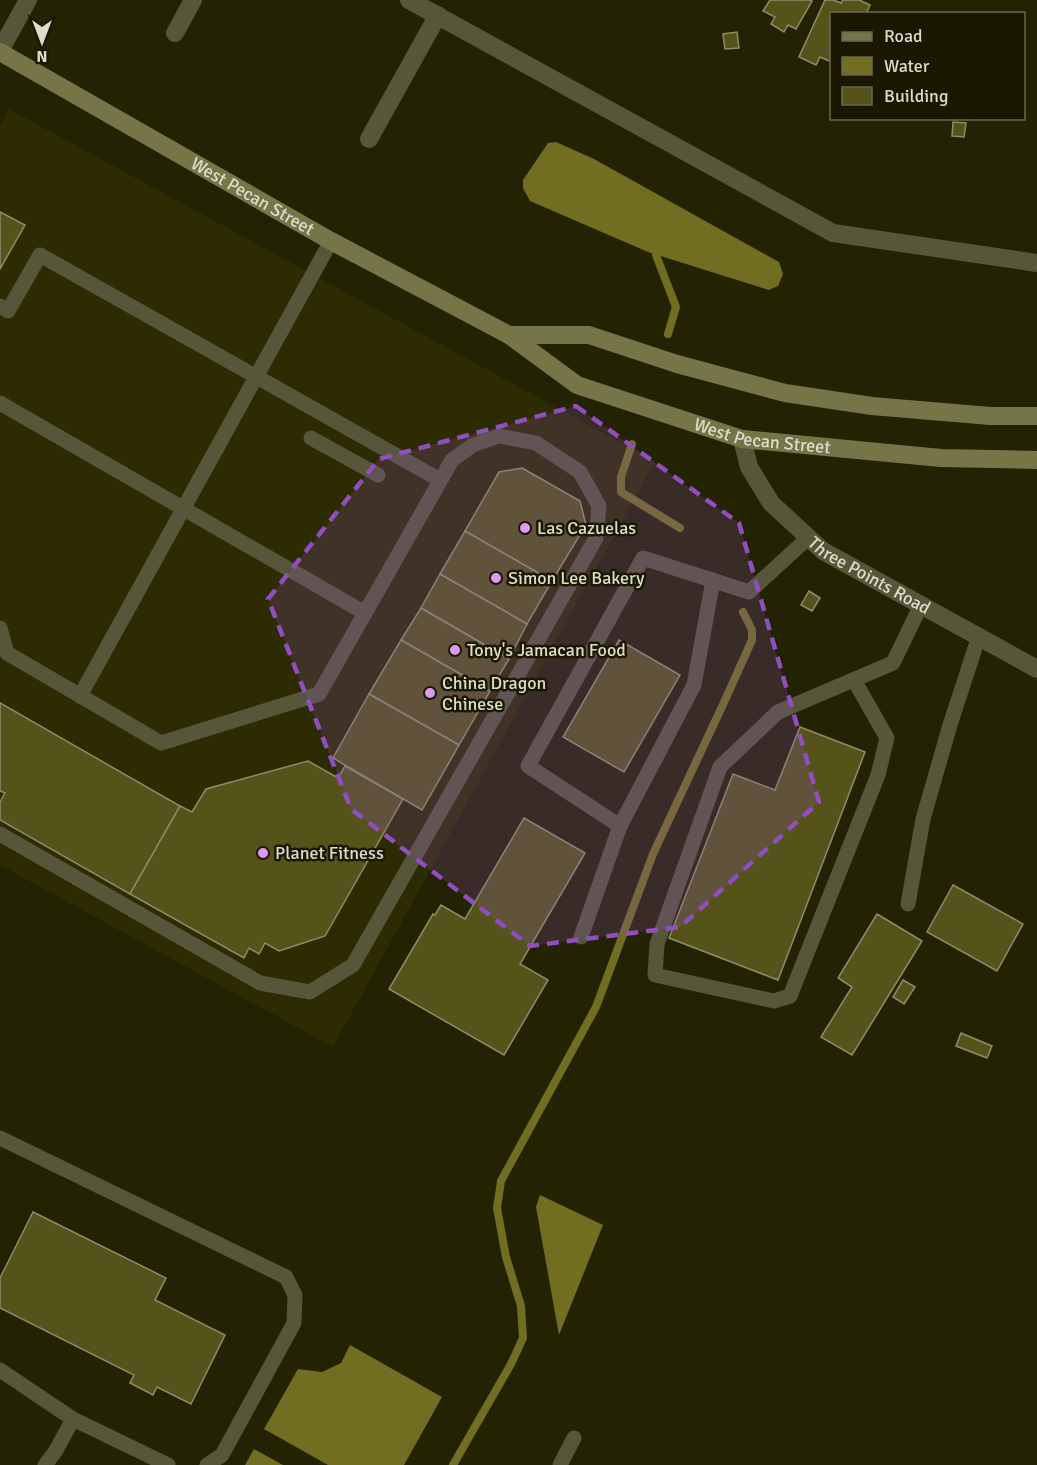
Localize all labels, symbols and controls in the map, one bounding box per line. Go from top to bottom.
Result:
north arrow [12,12,72,72]
legend [830,12,1025,120]
text: Road [884,25,923,47]
text: N [36,46,48,66]
text: Water [884,55,930,77]
text: Building [884,85,948,107]
street label: West Pecan Street [187,152,318,240]
street label: West Pecan Street [691,413,832,458]
place label: Las Cazuelas [537,517,636,539]
marker: Las Cazuelas [518,521,532,535]
street label: Three Points Road [803,532,934,619]
place label: Simon Lee Bakery [508,567,645,589]
marker: Simon Lee Bakery [489,571,503,585]
place label: Tony's Jamacan Food [467,639,626,661]
marker: Tony's Jamacan Food [448,643,462,657]
place label: China Dragon Chinese [442,672,546,715]
marker: China Dragon Chinese [423,686,437,700]
place label: Planet Fitness [275,842,384,864]
marker: Planet Fitness [256,846,270,860]

